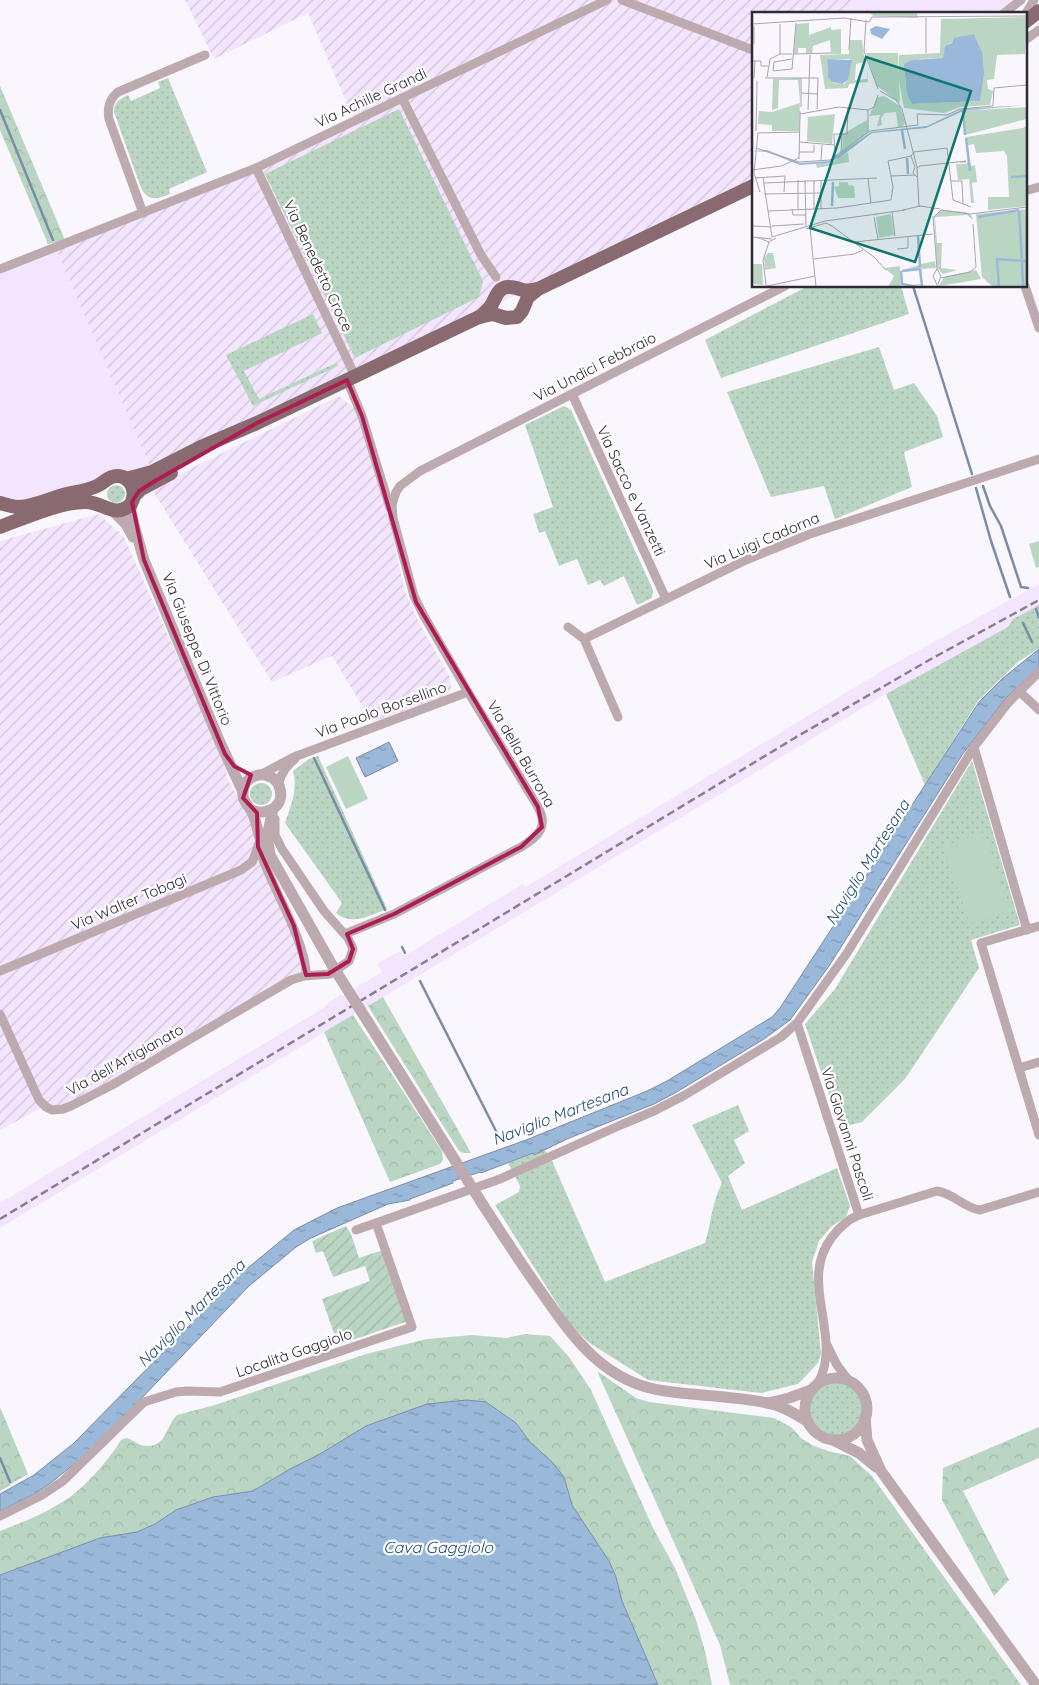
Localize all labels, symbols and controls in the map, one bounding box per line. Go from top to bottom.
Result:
inset map [752,12,1026,288]
street label: Via Achille Grandi [312,63,430,132]
street label: Via Benedetto Croce [280,197,357,335]
street label: Via Undici Febbraio [530,327,659,406]
street label: Via Sacco e Vanzetti [593,423,670,559]
street label: Via Luigi Cadorna [701,508,822,573]
street label: Via Giuseppe Di Vittorio [158,570,237,728]
street label: Via Paolo Borsellino [313,677,449,742]
street label: Via della Burrona [483,697,560,811]
water label: Naviglio Martesana [820,795,914,928]
street label: Via Walter Tobagi [68,869,189,934]
street label: Via dell'Artigianato [63,1019,187,1100]
street label: Via Giovanni Pascoli [817,1065,878,1203]
water label: Naviglio Martesana [489,1078,632,1149]
water label: Naviglio Martesana [133,1254,250,1371]
street label: Località Gaggiolo [233,1324,355,1381]
water label: Cava Gaggiolo [383,1537,494,1557]

